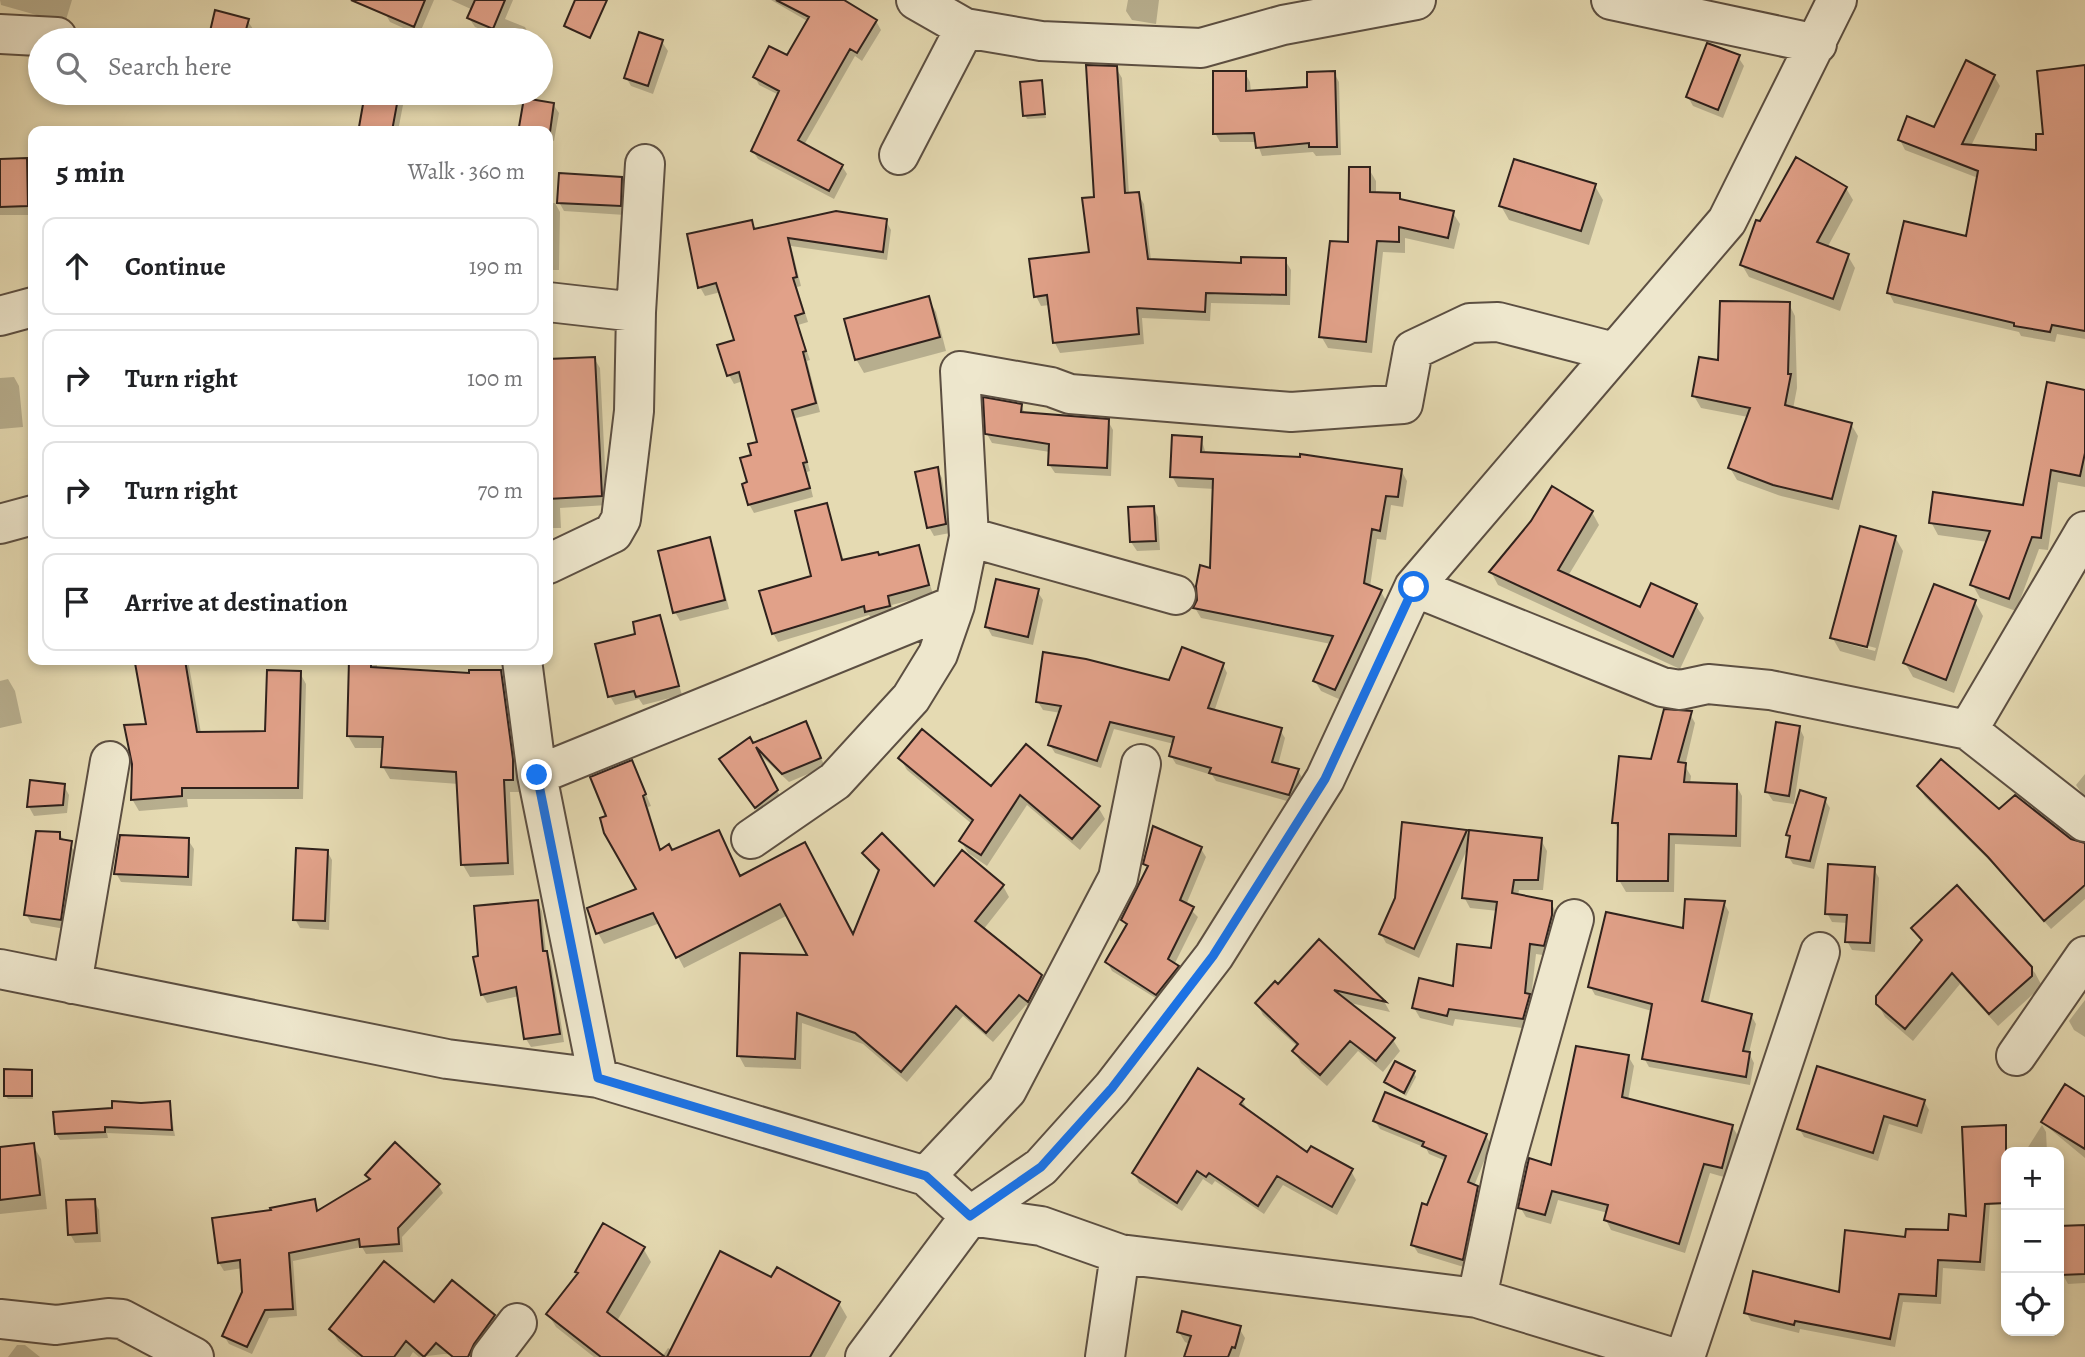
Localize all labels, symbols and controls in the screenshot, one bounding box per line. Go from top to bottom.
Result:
search box [28,28,553,105]
icon: search [52,48,90,86]
text: Search here [108,49,232,84]
text: 5 min [56,152,125,192]
text: Walk · 360 m [408,156,525,187]
icon: ahead [58,247,96,285]
text: Continue [125,249,226,284]
text: 190 m [469,251,523,282]
icon: right [58,359,96,397]
text: Turn right [125,361,238,396]
text: 100 m [467,363,523,394]
icon: right [58,471,96,509]
text: Turn right [125,473,238,508]
text: 70 m [477,475,523,506]
route start [1398,571,1429,602]
icon: arrive [58,583,96,621]
text: Arrive at destination [125,585,348,620]
route end [521,759,552,790]
map controls [2001,1147,2064,1336]
button: + [2001,1147,2064,1210]
button: − [2001,1210,2064,1273]
button: locate [2001,1273,2064,1336]

